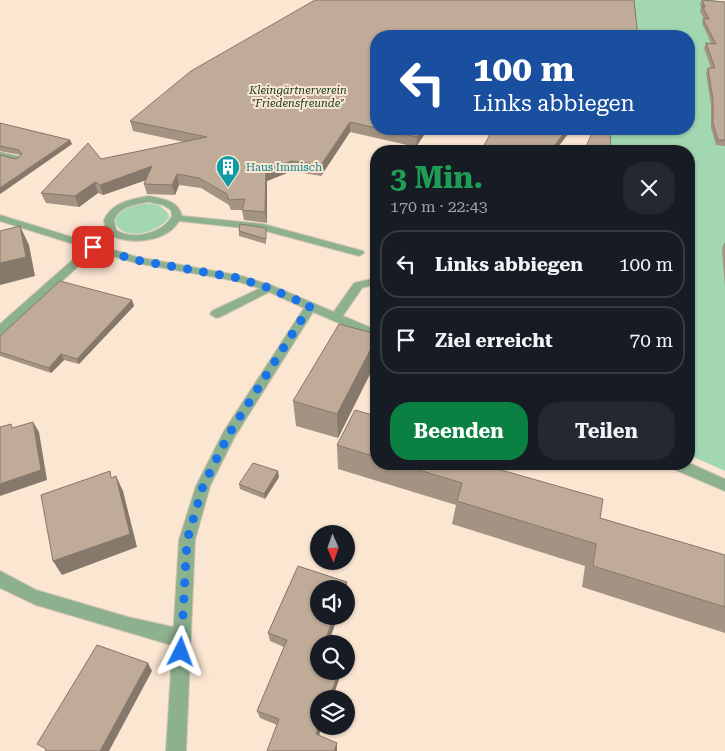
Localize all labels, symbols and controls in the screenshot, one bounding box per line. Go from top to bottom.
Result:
text: 100 m [473,49,574,90]
icon: left [390,50,455,115]
park label: Kleingärtnerverein "Friedensfreunde" [248,84,347,110]
text: Links abbiegen [473,91,635,116]
building icon: Haus Immisch [215,154,241,188]
text: 3 Min. [390,160,483,195]
place label: Haus Immisch [246,161,322,174]
button: close [623,162,675,214]
text: 170 m · 22:43 [390,197,488,216]
pin [72,226,114,268]
icon: arrive [79,233,107,261]
icon: left [392,250,420,278]
text: Links abbiegen [435,253,583,276]
text: 100 m [619,253,673,276]
icon: arrive [392,326,420,354]
text: Ziel erreicht [435,329,553,352]
text: 70 m [630,329,673,352]
button: Beenden [390,402,528,460]
button: Teilen [538,402,675,460]
north arrow [310,525,355,570]
map controls [310,525,355,735]
button: sound [310,580,355,625]
position arrow [154,625,206,677]
button: search [310,635,355,680]
button: layers [310,690,355,735]

